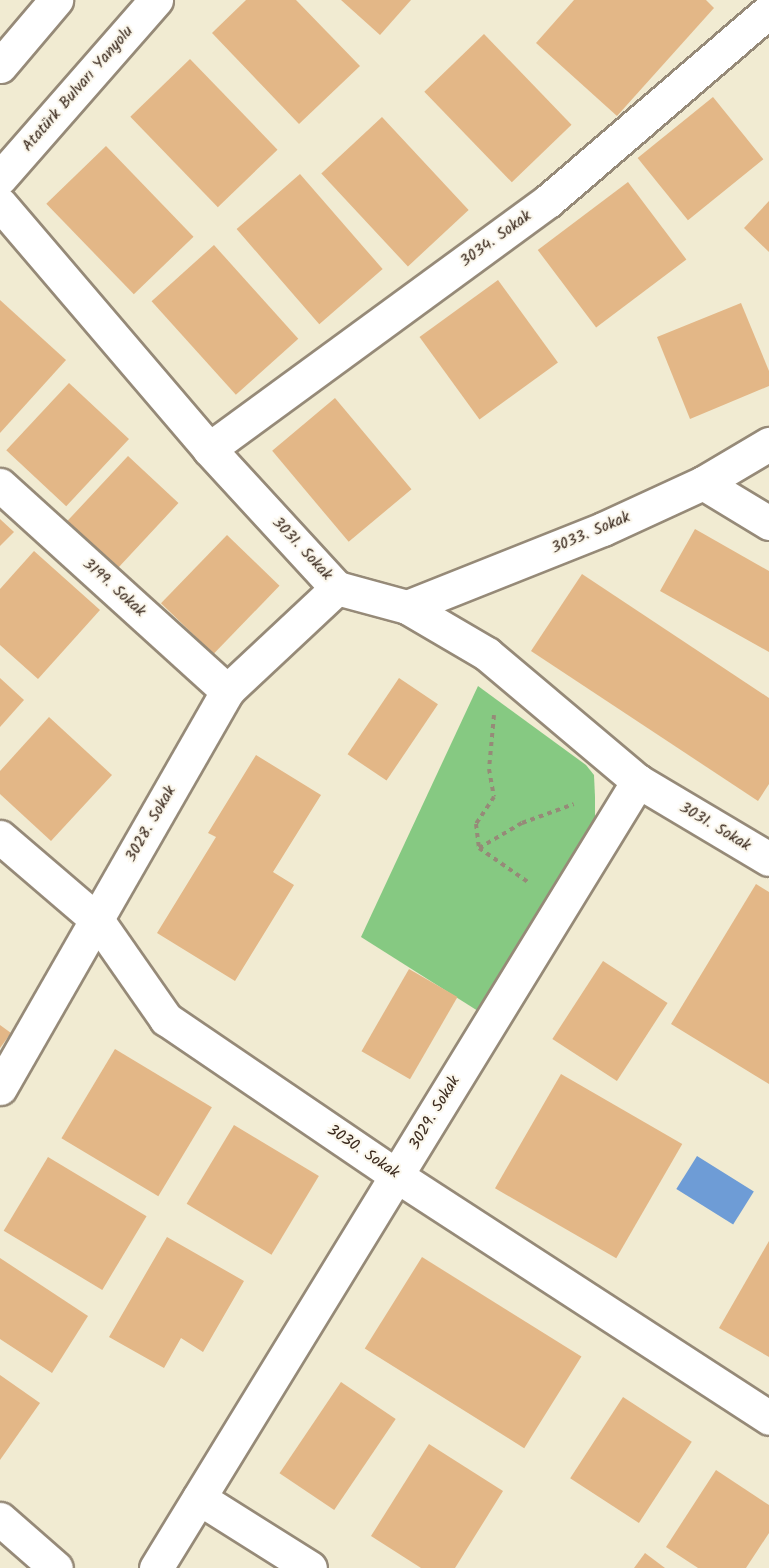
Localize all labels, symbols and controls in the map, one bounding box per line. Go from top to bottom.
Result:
street label: Atatürk Bulvarı Yanyolu [18,22,138,156]
street label: 3034. Sokak [457,207,535,271]
street label: 3033. Sokak [549,508,633,558]
street label: 3031. Sokak [268,513,336,585]
street label: 3199. Sokak [79,555,149,621]
street label: 3028. Sokak [122,783,180,865]
street label: 3031. Sokak [676,798,754,856]
street label: 3029. Sokak [405,1073,465,1153]
street label: 3030. Sokak [323,1121,403,1183]

